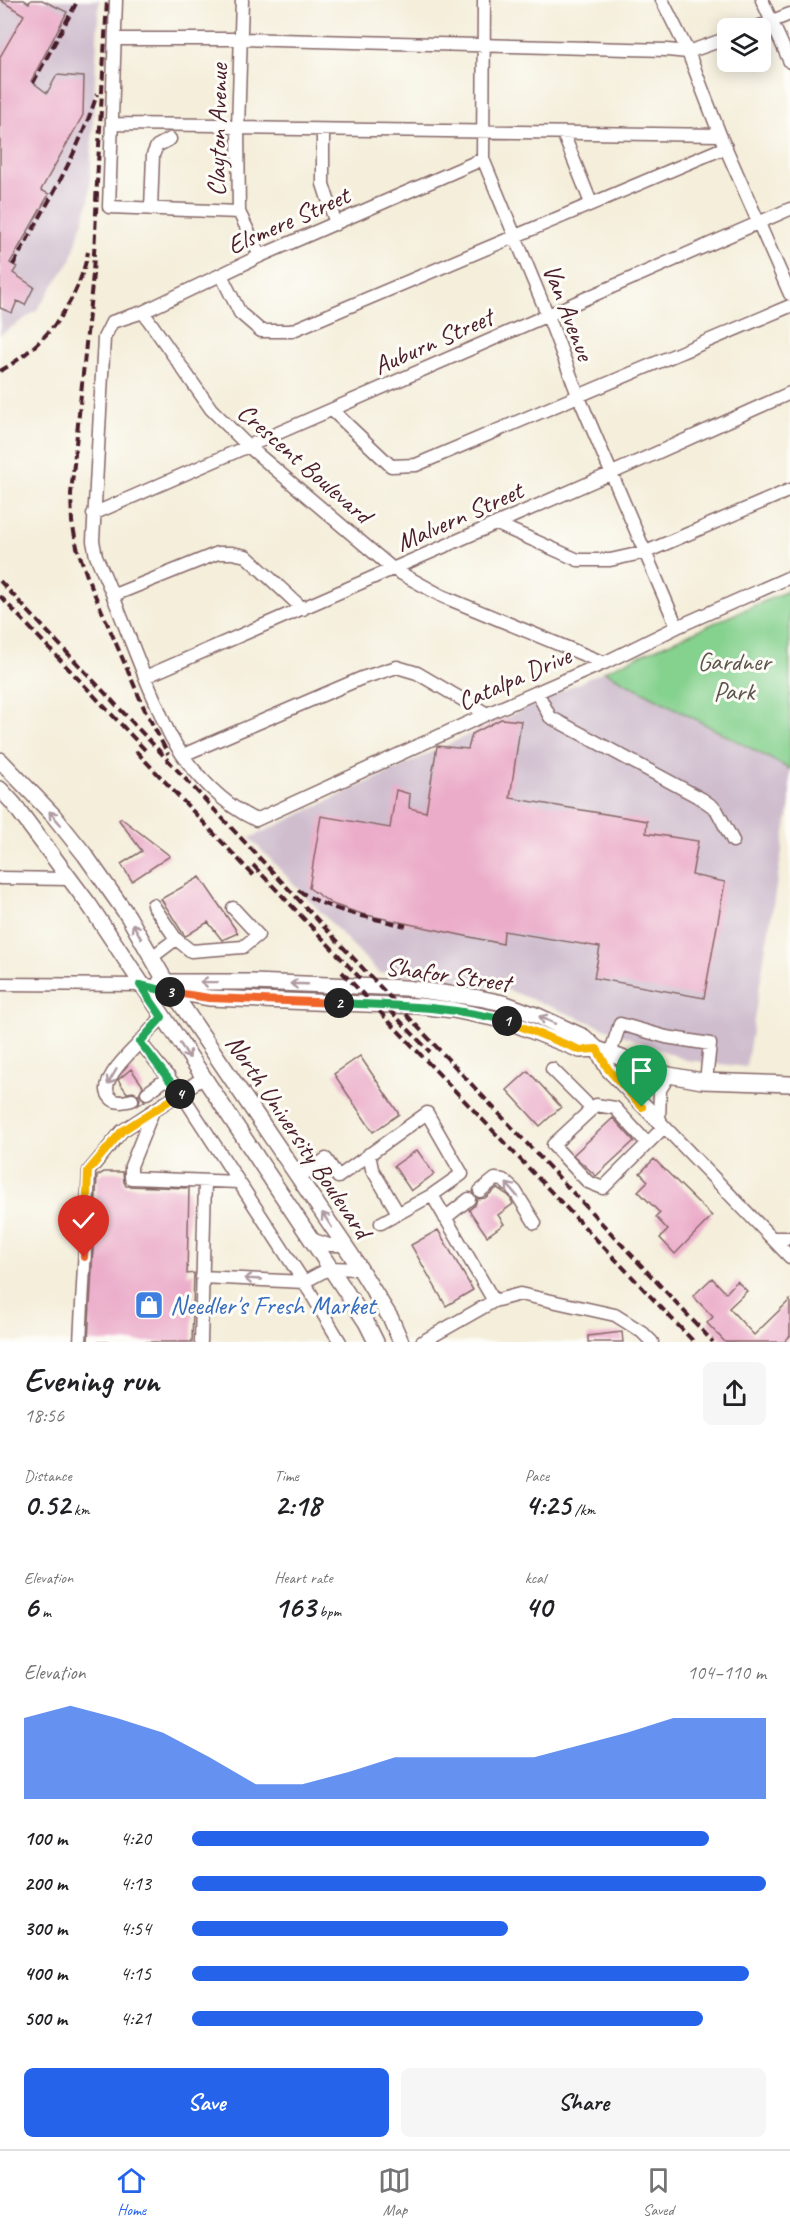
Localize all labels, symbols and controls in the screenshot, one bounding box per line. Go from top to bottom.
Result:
map controls [717,18,771,72]
button: layers [717,18,771,72]
street label: Clayton Avenue [200,62,235,197]
street label: Elsmere Street [222,178,357,262]
street label: Van Avenue [535,259,603,367]
street label: Auburn Street [368,299,501,382]
street label: Crescent Boulevard [231,396,382,533]
street label: Malvern Street [391,473,530,559]
street label: Catalpa Drive [452,638,577,718]
park label: Gardner Park [697,645,773,708]
one-way arrow [48,810,61,826]
one-way arrow [130,923,142,940]
street label: Shafor Street [383,949,516,1000]
one-way arrow [200,976,220,987]
pin: 3 [155,977,185,1007]
one-way arrow [290,978,310,989]
text: 3 [166,982,174,1002]
pin: 2 [324,988,354,1018]
text: 2 [335,993,343,1013]
pin: 1 [492,1006,522,1036]
text: 1 [503,1011,511,1031]
one-way arrow [539,1013,557,1025]
street label: North University Boulevard [218,1028,381,1248]
one-way arrow [179,1042,191,1059]
pin [616,1045,667,1107]
icon: arrive [625,1054,658,1087]
one-way arrow [106,1069,118,1086]
pin: 4 [165,1079,195,1109]
text: 4 [176,1084,184,1104]
one-way arrow [505,1183,519,1198]
pin [58,1195,109,1257]
icon: check [67,1204,100,1237]
one-way arrow [321,1212,333,1229]
one-way arrow [244,1274,264,1285]
shop icon: Needler's Fresh Market [133,1289,165,1321]
place label: Needler's Fresh Market [170,1289,378,1322]
text: Evening run [24,1359,159,1401]
button: share [703,1362,766,1425]
text: 18:56 [24,1403,64,1428]
text: Distance [24,1466,72,1486]
text: Time [274,1466,299,1486]
text: Pace [525,1466,549,1486]
text: 0.52 [24,1486,70,1524]
text: 2:18 [274,1486,321,1524]
text: 4:25 [525,1486,571,1524]
text: km [70,1500,89,1520]
text: /km [571,1500,595,1520]
text: Elevation [24,1568,73,1588]
text: Heart rate [274,1568,333,1588]
text: kcal [525,1568,546,1588]
text: 6 [24,1588,38,1626]
text: 163 [274,1588,315,1626]
text: 40 [525,1588,552,1626]
text: m [38,1602,51,1622]
text: bpm [315,1602,341,1622]
text: Elevation [24,1660,86,1685]
text: 104–110 m [687,1660,766,1685]
text: 100 m [24,1826,67,1851]
text: 4:20 [120,1826,151,1851]
text: 200 m [24,1871,67,1896]
text: 4:13 [120,1871,151,1896]
text: 300 m [24,1916,67,1941]
text: 4:54 [120,1916,151,1941]
text: 400 m [24,1961,67,1986]
text: 4:15 [120,1961,151,1986]
text: 500 m [24,2006,67,2031]
text: 4:21 [120,2006,151,2031]
button: Save [24,2068,389,2137]
button: Share [401,2068,766,2137]
tab: Home [115,2164,148,2220]
tab: Map [378,2164,411,2220]
tab: Saved [642,2164,675,2220]

